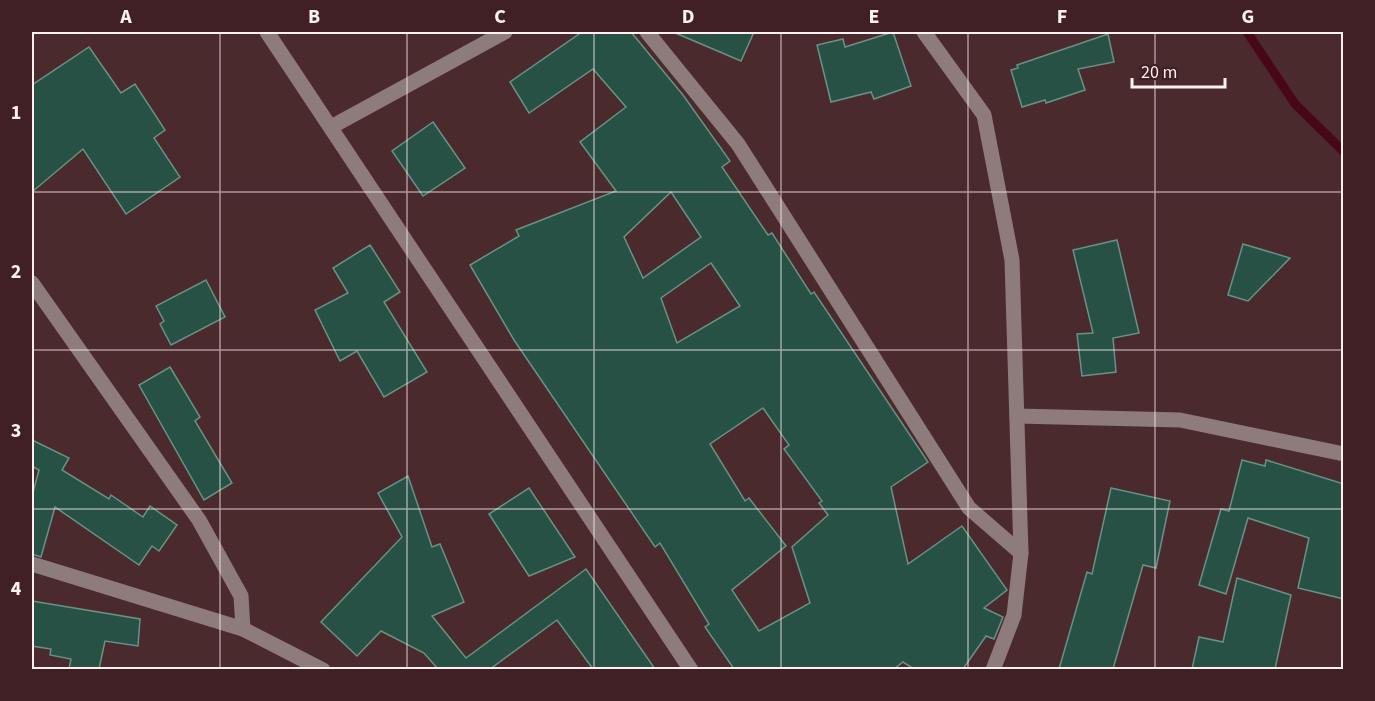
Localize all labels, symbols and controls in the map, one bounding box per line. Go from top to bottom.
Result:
text: A [119,3,132,31]
text: B [308,3,320,31]
text: C [494,3,506,31]
text: D [682,3,694,31]
text: E [869,3,879,31]
text: F [1057,3,1067,31]
text: G [1242,3,1254,31]
scale bar [1132,51,1225,89]
text: 20 m [1141,60,1177,85]
text: 1 [11,99,21,127]
text: 2 [11,258,21,286]
text: 3 [11,417,21,445]
text: 4 [11,575,22,603]

